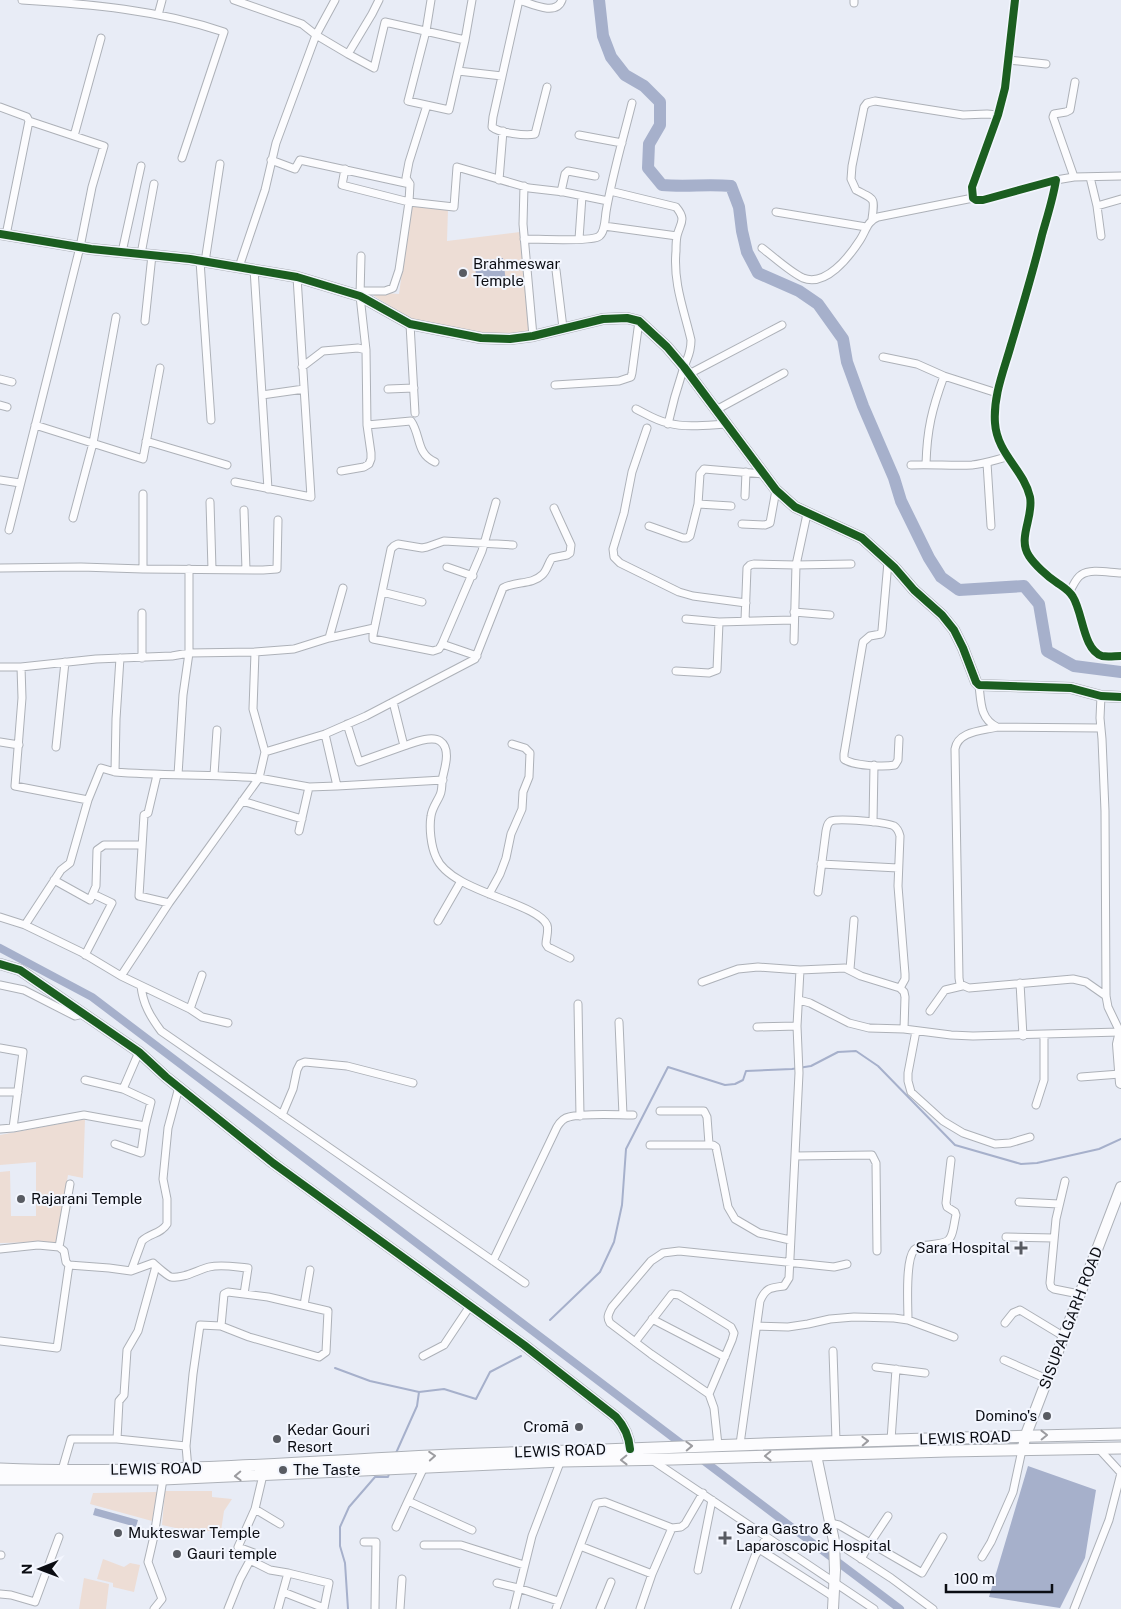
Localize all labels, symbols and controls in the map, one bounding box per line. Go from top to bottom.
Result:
place label: Brahmeswar Temple [473,255,560,289]
marker: Brahmeswar Temple [457,267,469,279]
place label: Rajarani Temple [31,1190,142,1207]
marker: Rajarani Temple [15,1193,27,1205]
place label: Sara Hospital [915,1239,1010,1256]
marker: Sara Hospital [1014,1241,1028,1255]
street label: SISUPALGARH ROAD [1036,1244,1106,1391]
place label: Domino's [975,1407,1037,1424]
marker: Domino's [1041,1410,1053,1422]
place label: Cromā [523,1418,569,1435]
place label: Kedar Gouri Resort [287,1421,370,1455]
marker: Cromā [573,1421,585,1433]
street label: LEWIS ROAD [919,1427,1011,1448]
one-way arrow [1041,1430,1049,1441]
marker: Kedar Gouri Resort [271,1433,283,1445]
one-way arrow [861,1436,869,1446]
street label: LEWIS ROAD [514,1440,606,1461]
one-way arrow [685,1441,693,1452]
one-way arrow [429,1451,437,1462]
one-way arrow [763,1451,771,1461]
one-way arrow [619,1455,627,1465]
street label: LEWIS ROAD [110,1459,202,1478]
place label: The Taste [293,1461,360,1478]
marker: The Taste [277,1464,289,1476]
one-way arrow [234,1471,242,1482]
place label: Sara Gastro & Laparoscopic Hospital [736,1520,891,1554]
place label: Mukteswar Temple [128,1524,260,1541]
marker: Mukteswar Temple [112,1527,124,1539]
marker: Sara Gastro & Laparoscopic Hospital [718,1531,732,1545]
north arrow [15,1544,65,1594]
place label: Gauri temple [187,1545,277,1562]
marker: Gauri temple [171,1548,183,1560]
scale bar [946,1562,1052,1594]
text: N [19,1564,35,1575]
text: 100 m [954,1570,995,1587]

